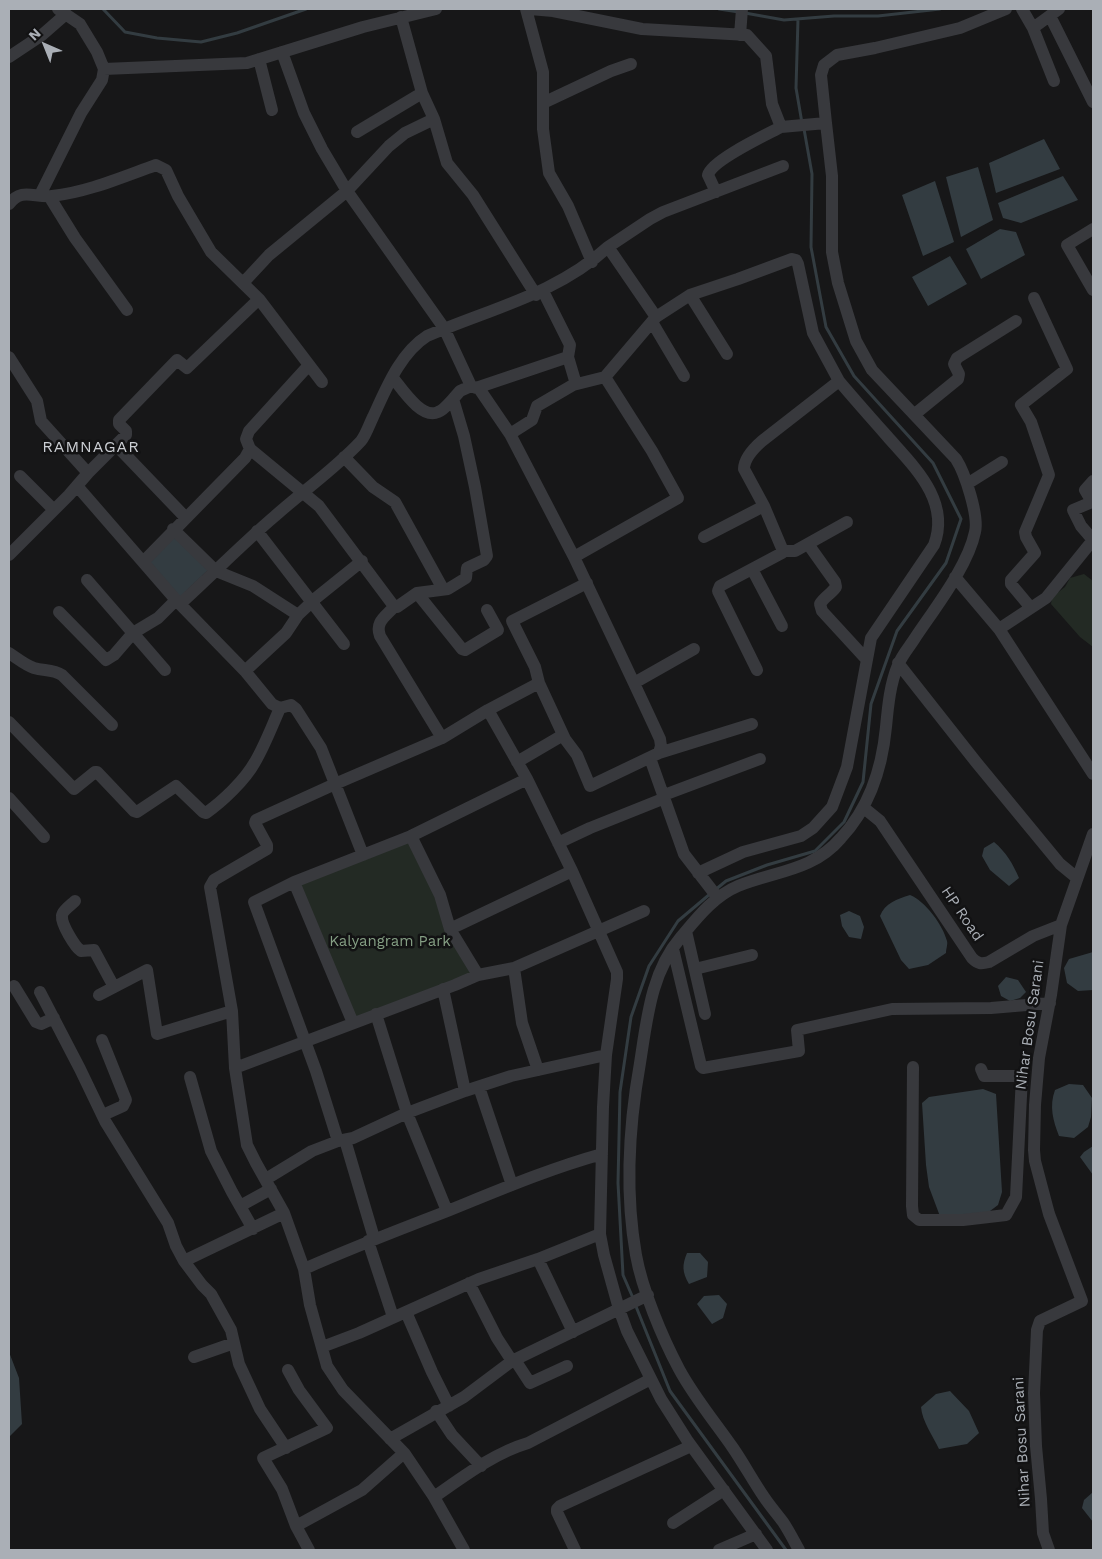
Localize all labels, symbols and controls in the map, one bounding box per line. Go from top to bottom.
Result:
north arrow [20,20,70,70]
text: N [25,25,44,44]
district label: RAMNAGAR [41,437,141,457]
street label: HP Road [937,883,987,945]
park label: Kalyangram Park [329,933,451,951]
street label: Nihar Bosu Sarani [1012,959,1048,1091]
street label: Nihar Bosu Sarani [1010,1376,1034,1508]

